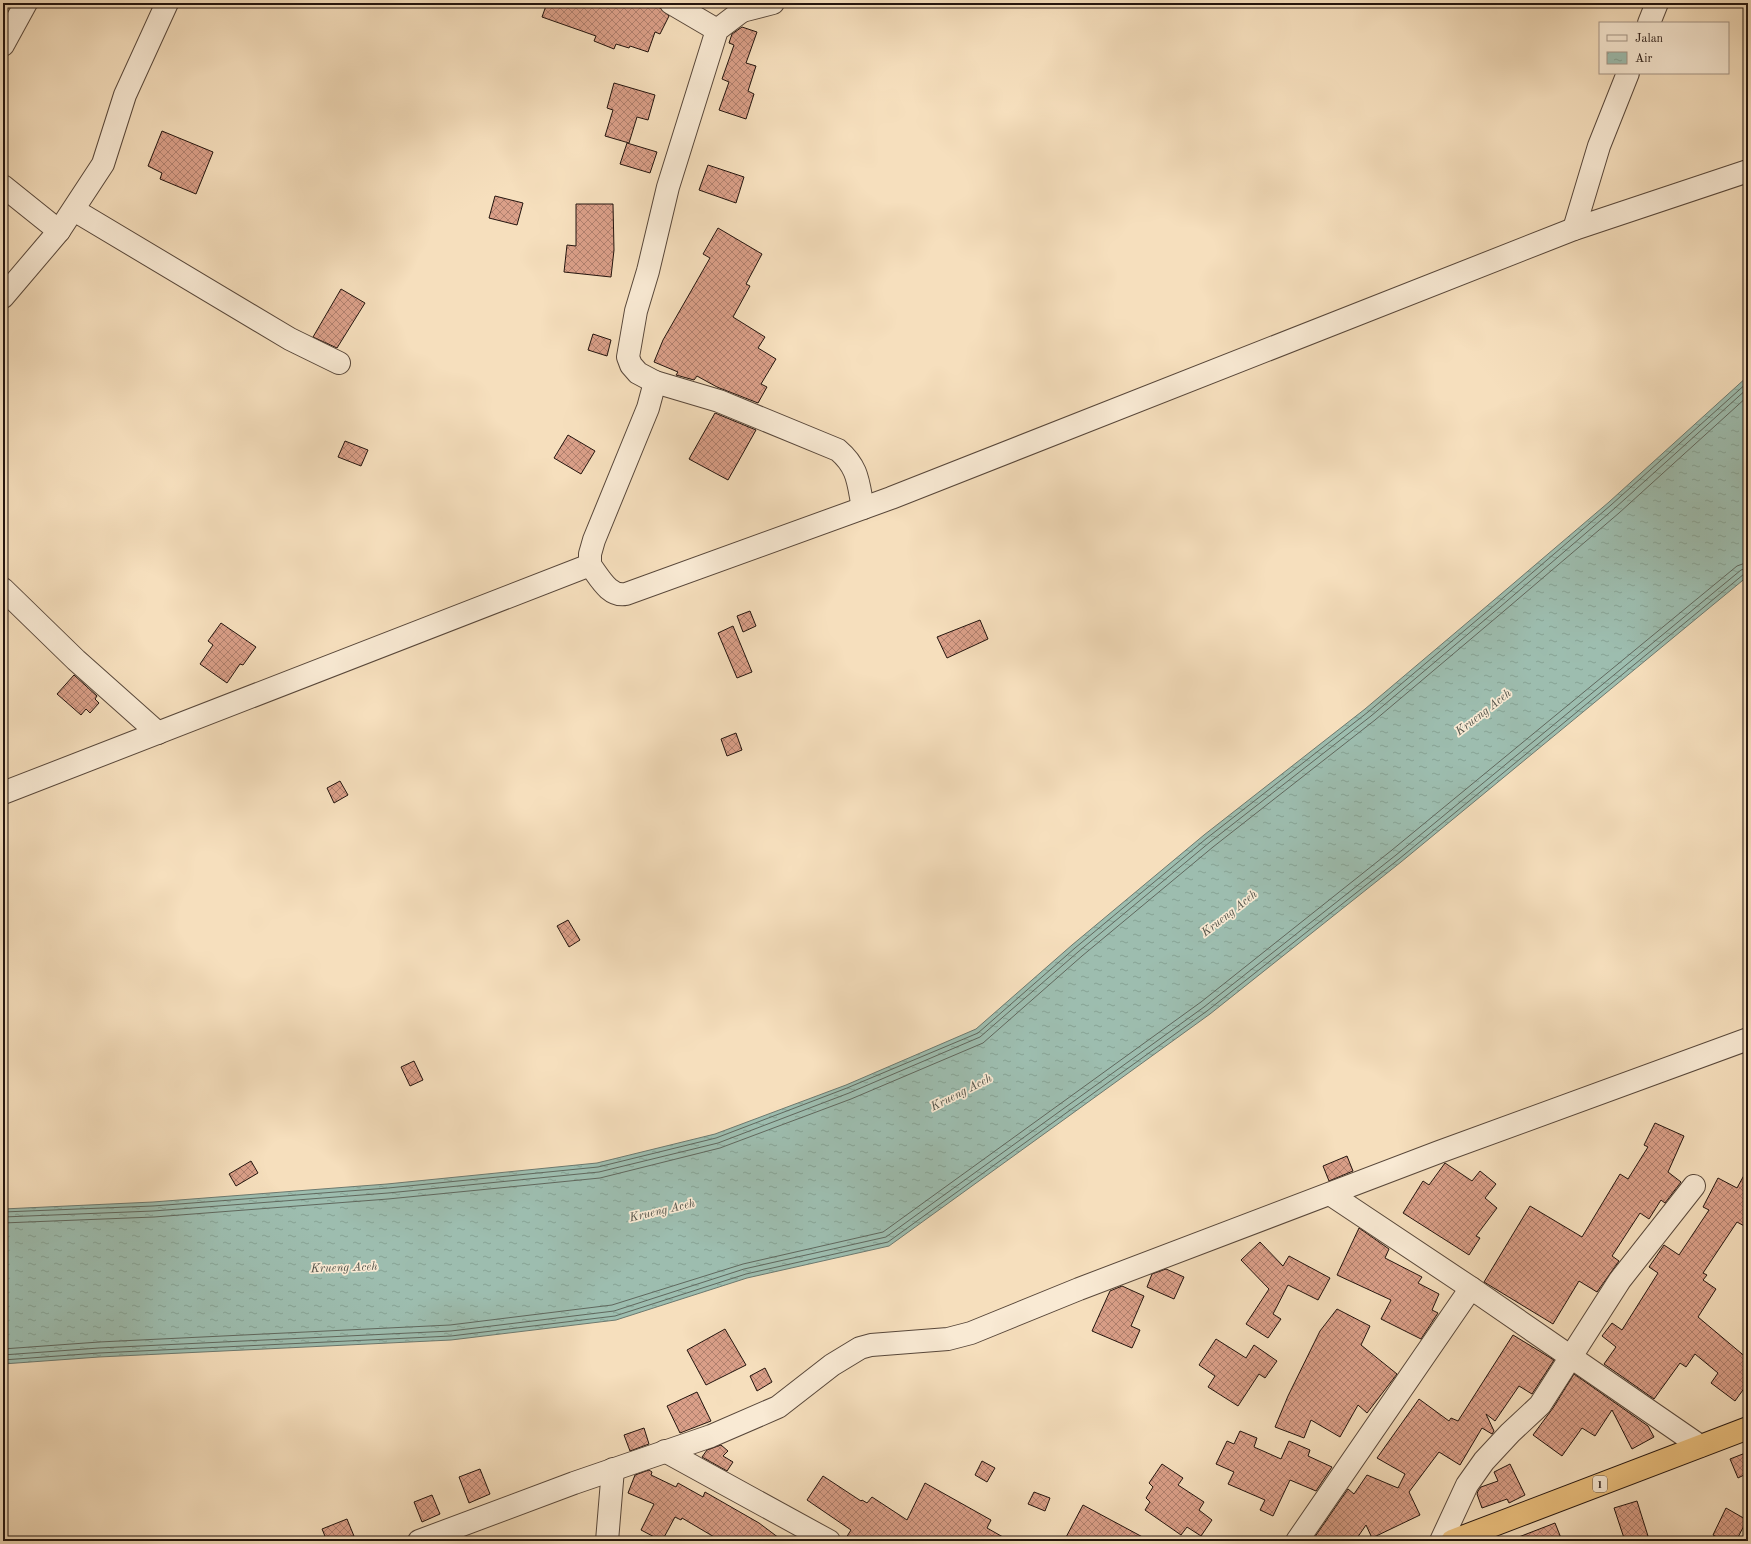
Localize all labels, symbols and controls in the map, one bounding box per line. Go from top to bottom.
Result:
legend [1599,22,1729,74]
text: Jalan [1635,33,1664,45]
text: Air [1635,53,1652,65]
water label: Krueng Aceh [1453,687,1514,739]
water label: Krueng Aceh [1199,888,1260,940]
water label: Krueng Aceh [928,1072,994,1114]
water label: Krueng Aceh [627,1198,696,1225]
water label: Krueng Aceh [309,1261,378,1275]
road number: 1 [1593,1476,1607,1492]

